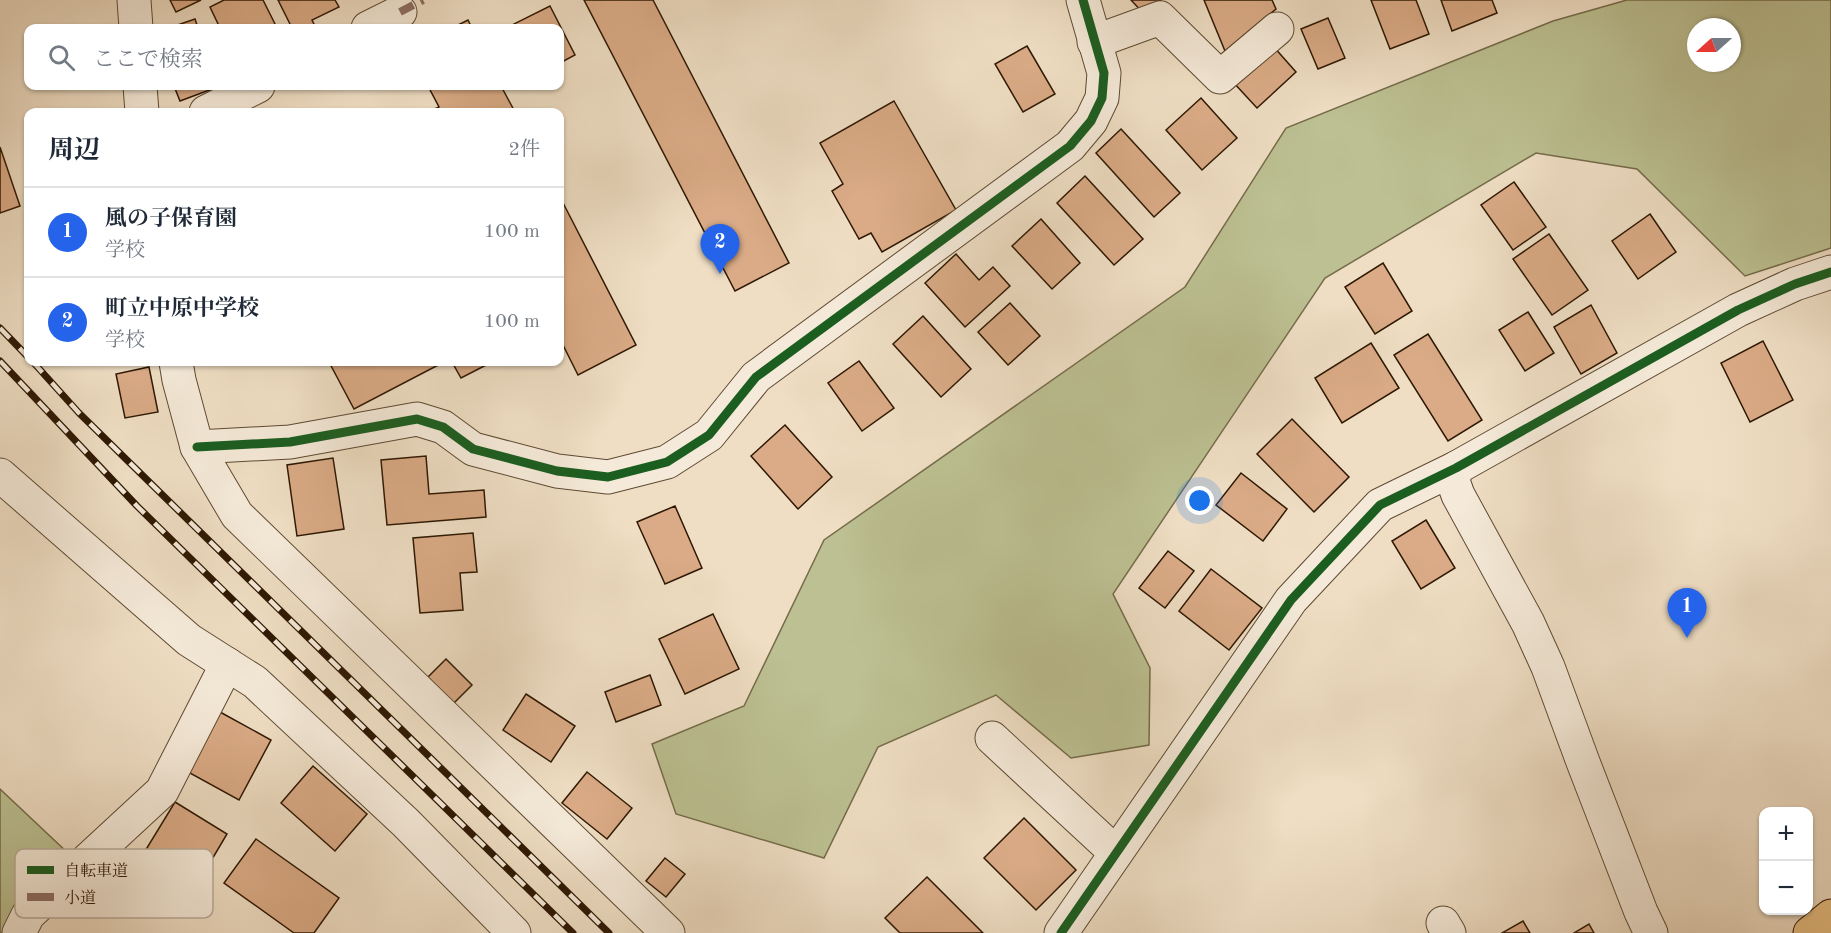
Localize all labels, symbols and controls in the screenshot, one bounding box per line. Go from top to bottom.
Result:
north arrow [1687,18,1741,72]
search box [24,24,564,90]
icon: search [45,41,78,74]
text: ここで検索 [93,49,203,71]
text: 周辺 [48,138,100,164]
text: 2件 [508,140,540,160]
text: 風の子保育園 [105,208,237,230]
text: 1 [62,222,73,242]
text: 100 m [484,222,540,242]
pin: 2 [700,224,740,274]
text: 学校 [105,241,145,261]
text: 町立中原中学校 [105,298,259,320]
text: 2 [62,312,73,332]
text: 100 m [484,312,540,332]
text: 学校 [105,331,145,351]
your location [1185,486,1214,515]
pin: 1 [1668,588,1706,638]
map controls [1759,807,1813,915]
button: + [1759,807,1813,861]
legend [15,849,213,918]
button: − [1759,861,1813,915]
text: 自転車道 [64,862,128,880]
text: 小道 [64,889,96,907]

